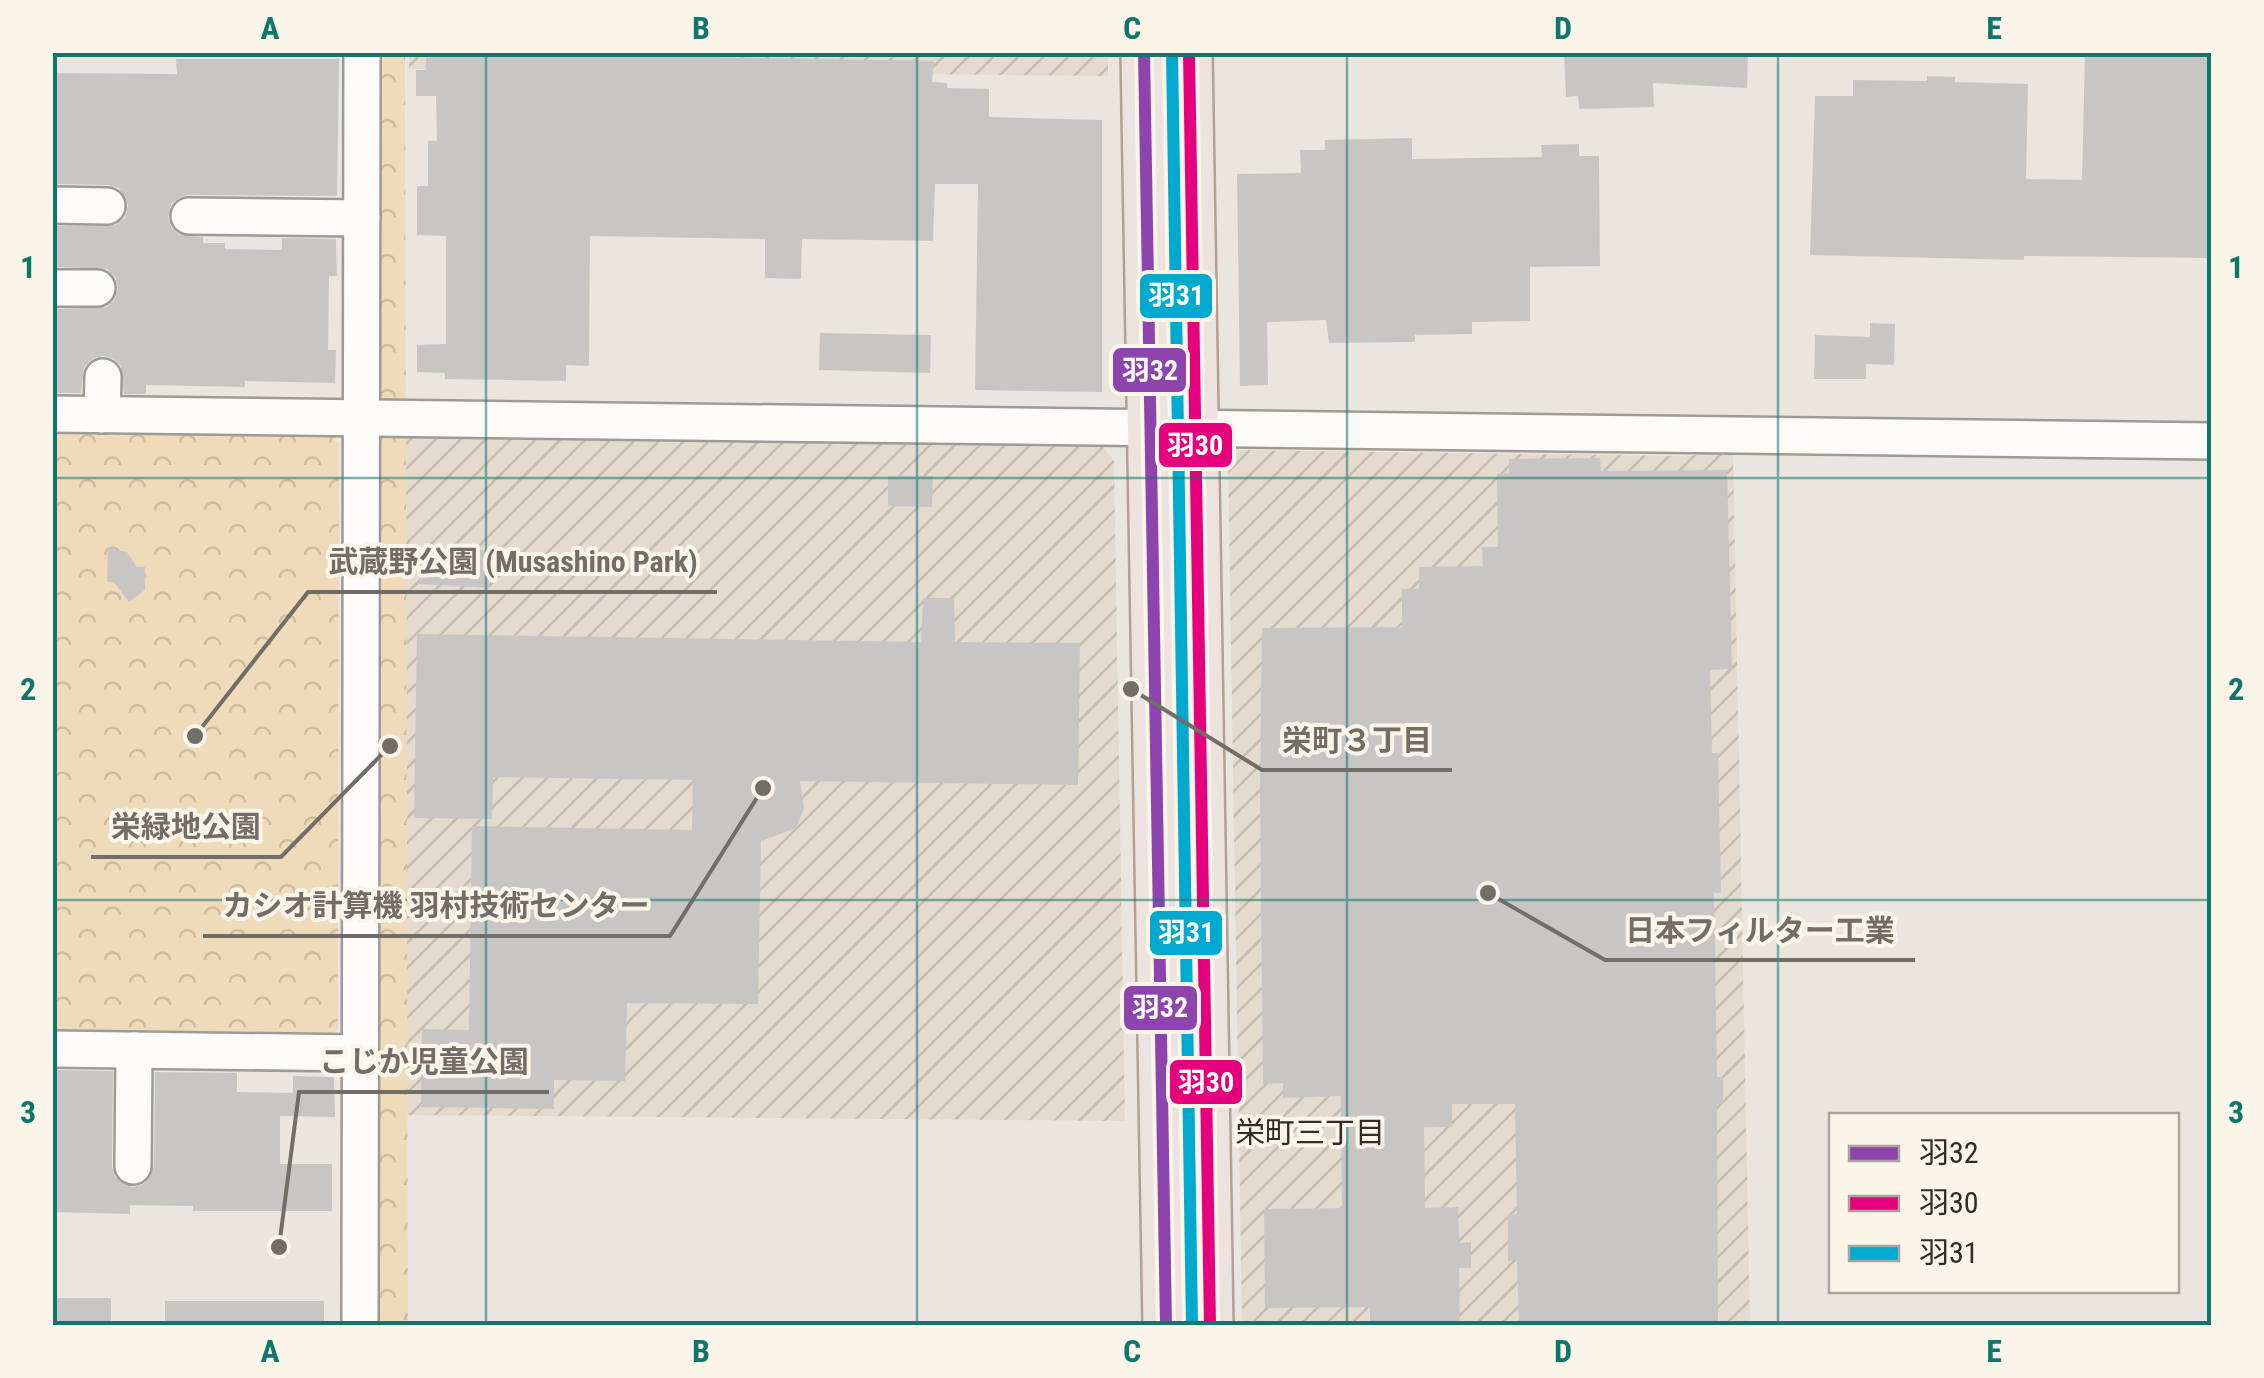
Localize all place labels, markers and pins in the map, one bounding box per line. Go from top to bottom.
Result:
callout: 武蔵野公園 (Musashino Park) [308,532,717,592]
callout: 栄町３丁目 [1262,710,1452,770]
callout: 栄緑地公園 [91,797,281,857]
callout: カシオ計算機 羽村技術センター [203,876,670,936]
callout: 日本フィルター工業 [1605,900,1915,960]
callout: こじか児童公園 [299,1032,549,1092]

